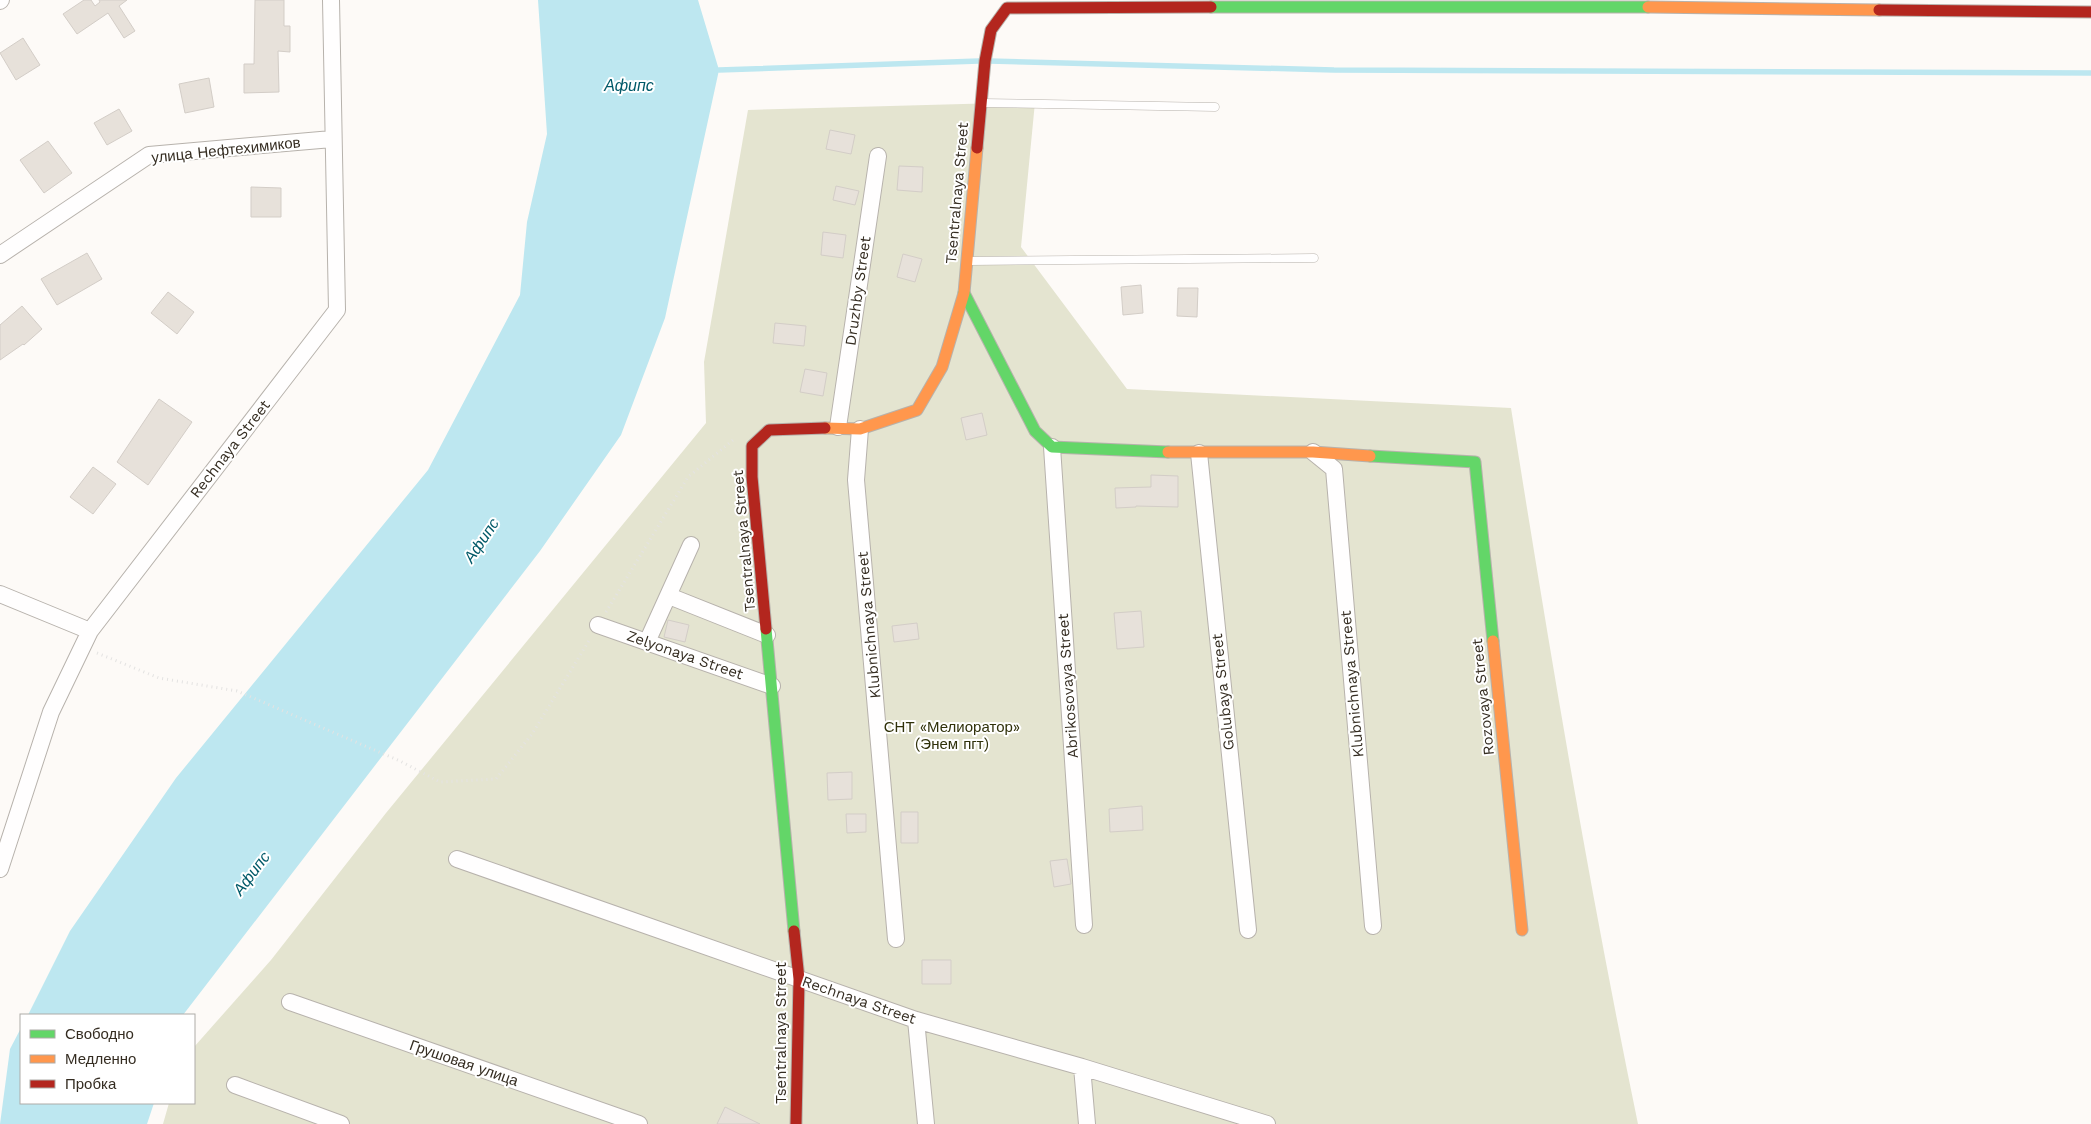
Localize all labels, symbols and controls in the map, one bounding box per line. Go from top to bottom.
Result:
water label: Афипс [603,76,654,95]
street label: Tsentralnaya Street [942,121,972,264]
street label: улица Нефтехимиков [151,133,301,167]
street label: Druzhby Street [841,234,875,347]
street label: Rechnaya Street [186,396,274,502]
street label: Tsentralnaya Street [729,469,759,612]
water label: Афипс [459,514,503,567]
street label: Klubnichnaya Street [854,550,884,699]
street label: Klubnichnaya Street [1337,609,1367,758]
street label: Abrikosovaya Street [1054,612,1082,759]
street label: Zelyonaya Street [624,627,746,684]
street label: Golubaya Street [1208,632,1238,751]
street label: Rozovaya Street [1468,637,1498,756]
park label: СНТ «Мелиоратор» (Энем пгт) [884,718,1020,753]
water label: Афипс [228,848,274,900]
street label: Tsentralnaya Street [772,961,790,1104]
street label: Rechnaya Street [800,972,919,1028]
legend [20,1014,195,1104]
text: Свободно [65,1025,134,1043]
street label: Грушовая улица [407,1036,521,1090]
text: Медленно [65,1050,136,1068]
text: Пробка [65,1075,117,1093]

